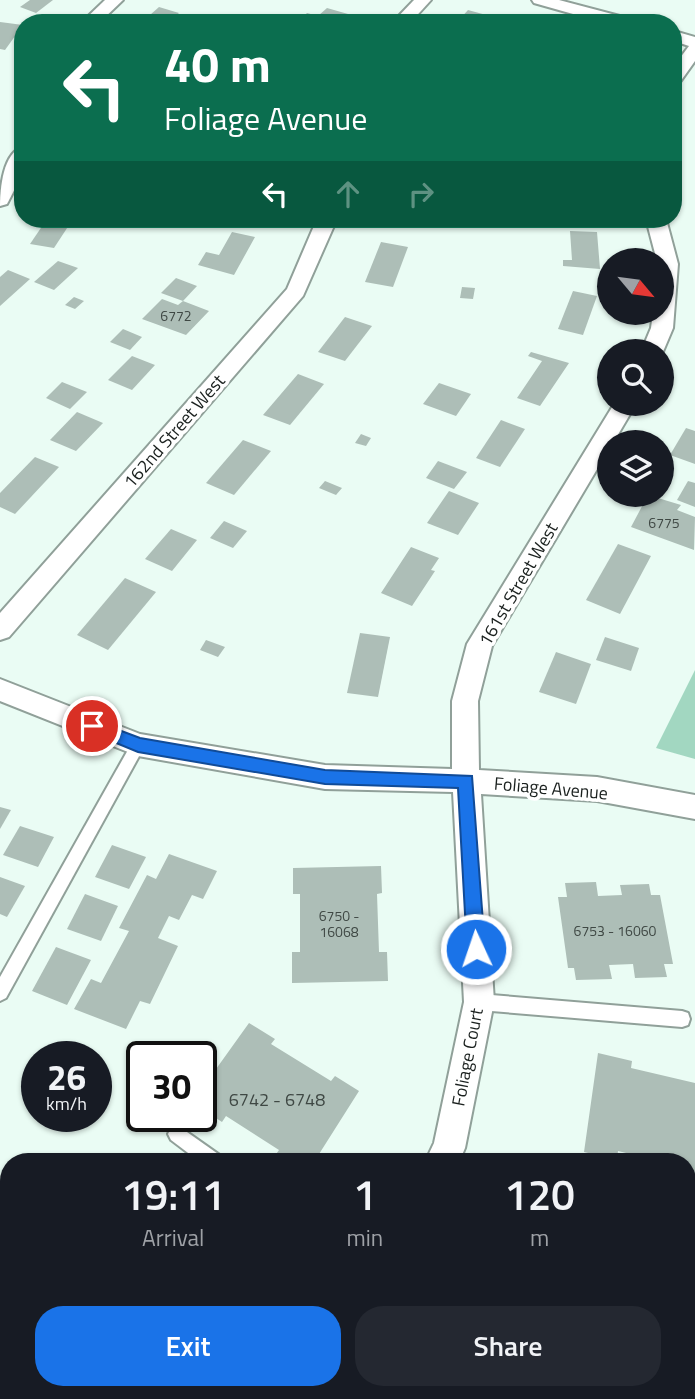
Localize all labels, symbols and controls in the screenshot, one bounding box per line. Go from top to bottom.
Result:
text: 40 m [164,26,271,101]
icon: left [49,42,140,133]
text: Foliage Avenue [164,94,367,142]
icon: left [256,175,294,213]
icon: ahead [329,175,367,213]
icon: right [402,175,440,213]
north arrow [597,248,674,326]
map controls [597,248,674,507]
house number: 6772 [160,305,192,326]
button: search [597,339,674,416]
street label: 162nd Street West [117,368,232,494]
button: layers [597,430,674,507]
house number: 6775 [648,512,680,533]
street label: 161st Street West [472,517,565,651]
pin [62,696,122,756]
icon: arrive [73,707,111,745]
street label: Foliage Avenue [493,770,609,806]
house number: 6750 - 16068 [319,905,359,942]
position arrow [439,912,513,986]
house number: 6753 - 16060 [574,920,657,941]
street label: Foliage Court [444,1005,490,1108]
speed limit sign: 30 [126,1041,217,1132]
text: 26 [47,1050,86,1104]
house number: 6742 - 6748 [229,1086,325,1113]
text: km/h [46,1090,87,1117]
text: 19:11 [121,1162,225,1226]
text: 1 [353,1162,377,1226]
text: 120 [504,1162,575,1226]
text: Arrival [142,1220,204,1255]
text: min [346,1220,383,1255]
text: m [530,1220,549,1255]
button: Exit [35,1306,341,1386]
button: Share [355,1306,661,1386]

